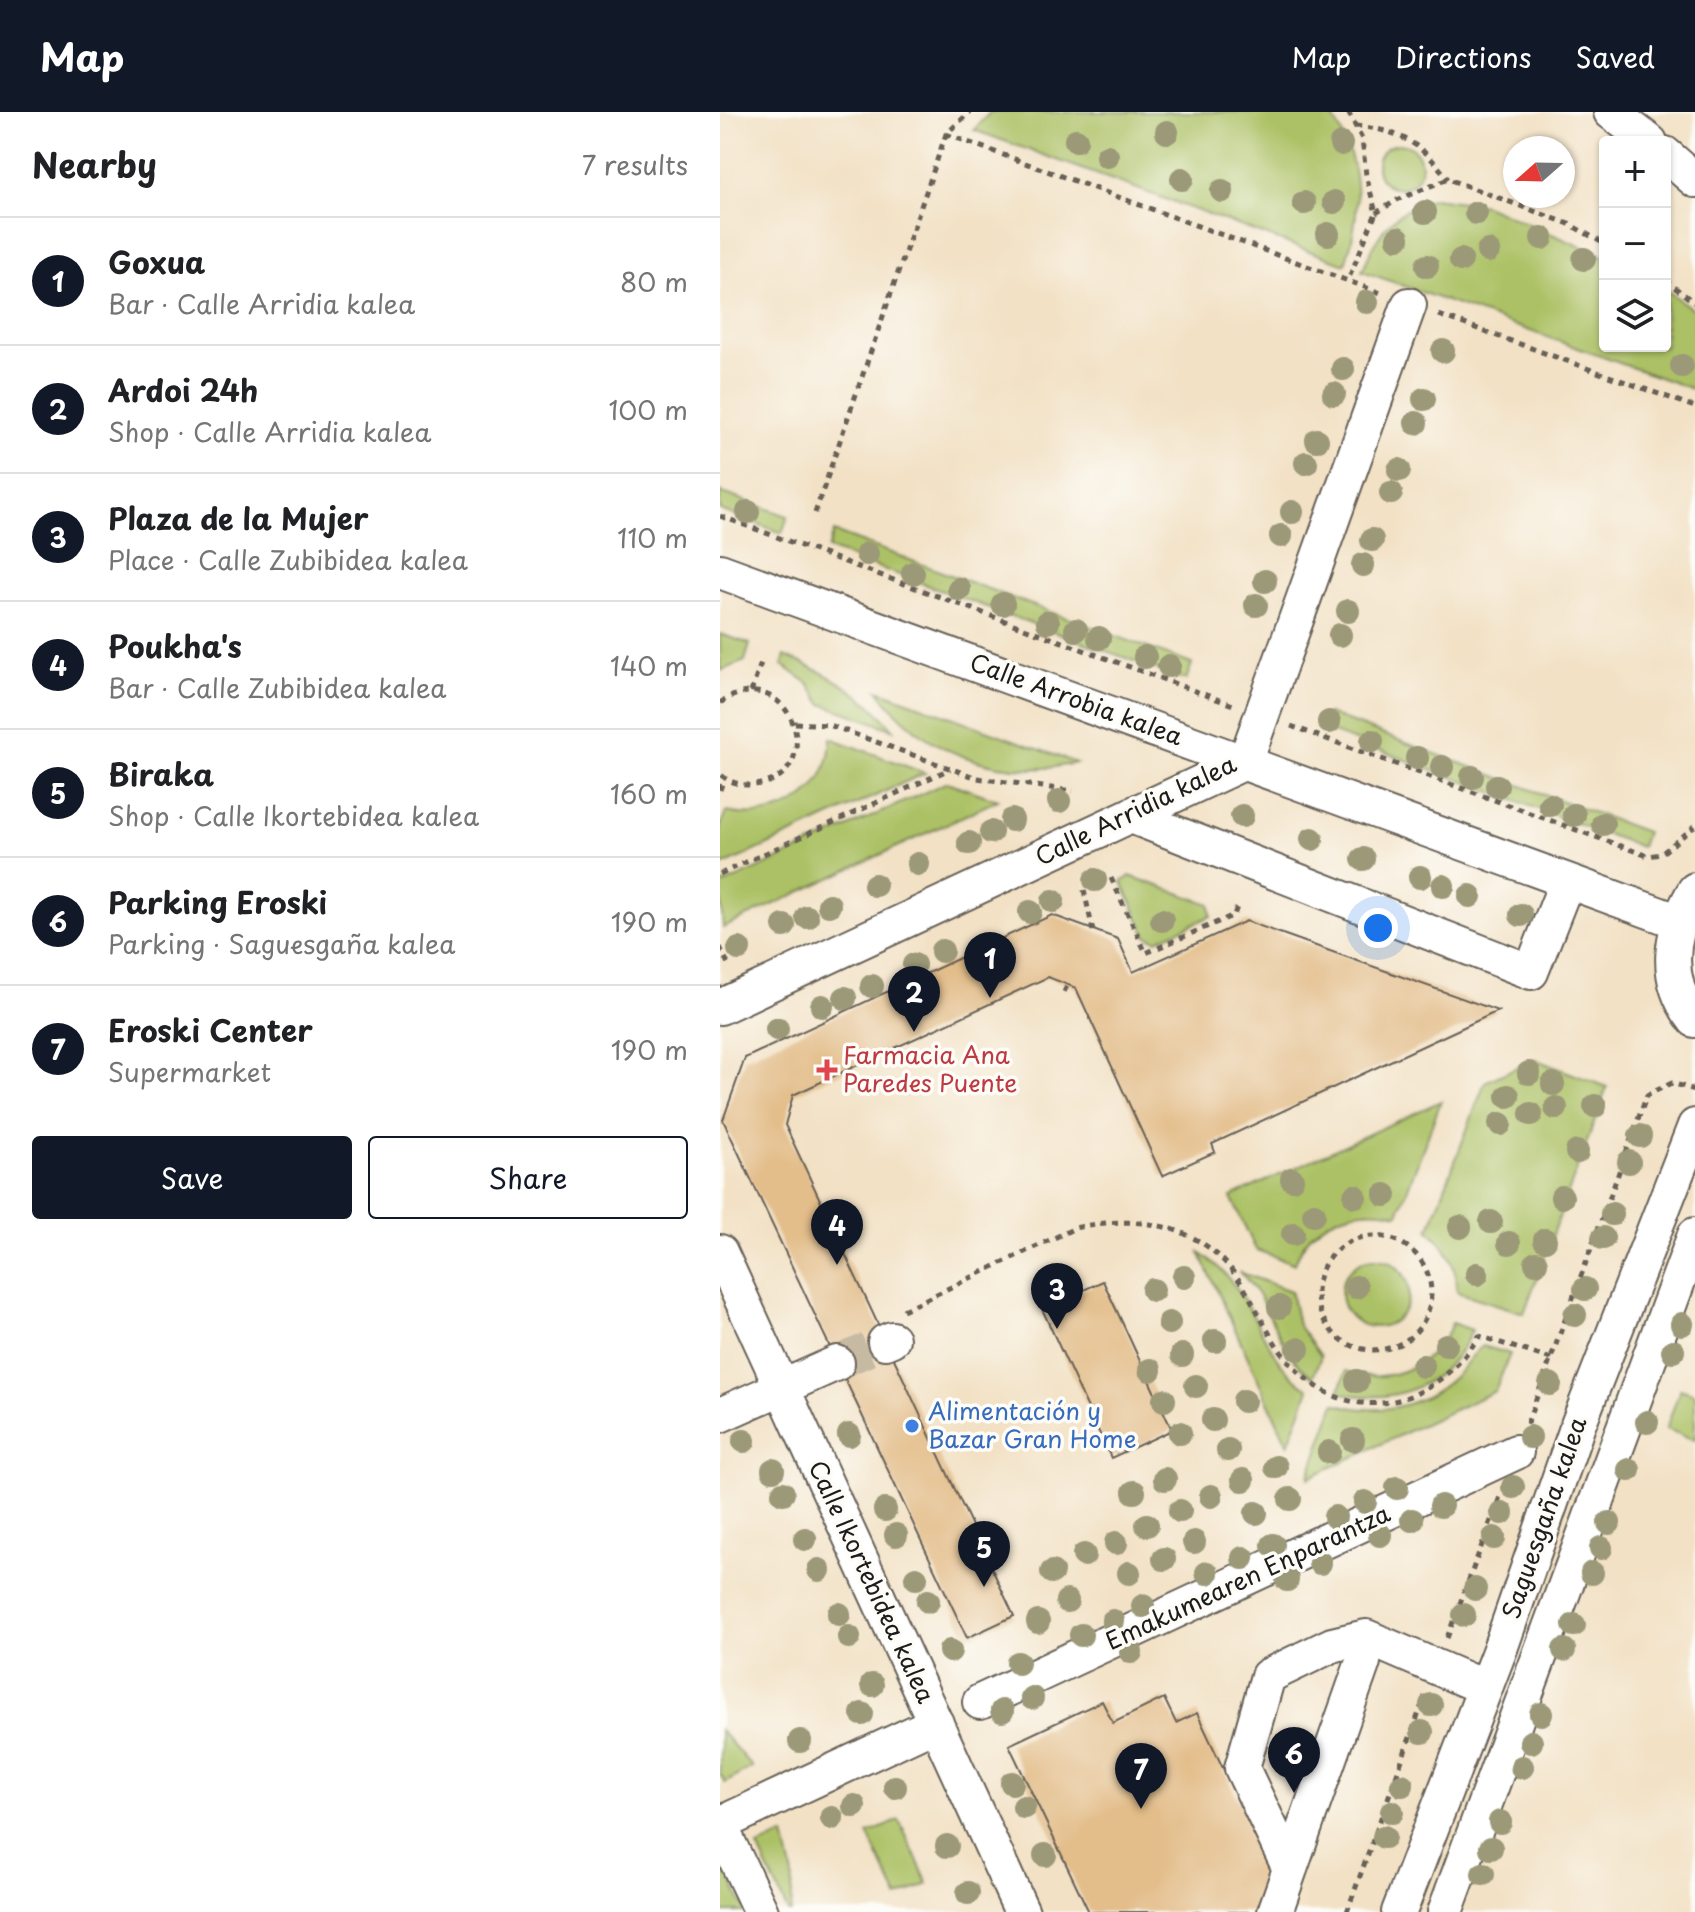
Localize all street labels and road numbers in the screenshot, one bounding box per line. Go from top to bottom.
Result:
street label: Calle Arrobia kalea [965,643,1189,754]
street label: Calle Arridia kalea [1028,745,1242,874]
street label: Saguesgaña kalea [1492,1412,1595,1623]
street label: Calle Ikortebidea kalea [801,1454,945,1709]
street label: Emakumearen Enparantza [1099,1494,1395,1658]

